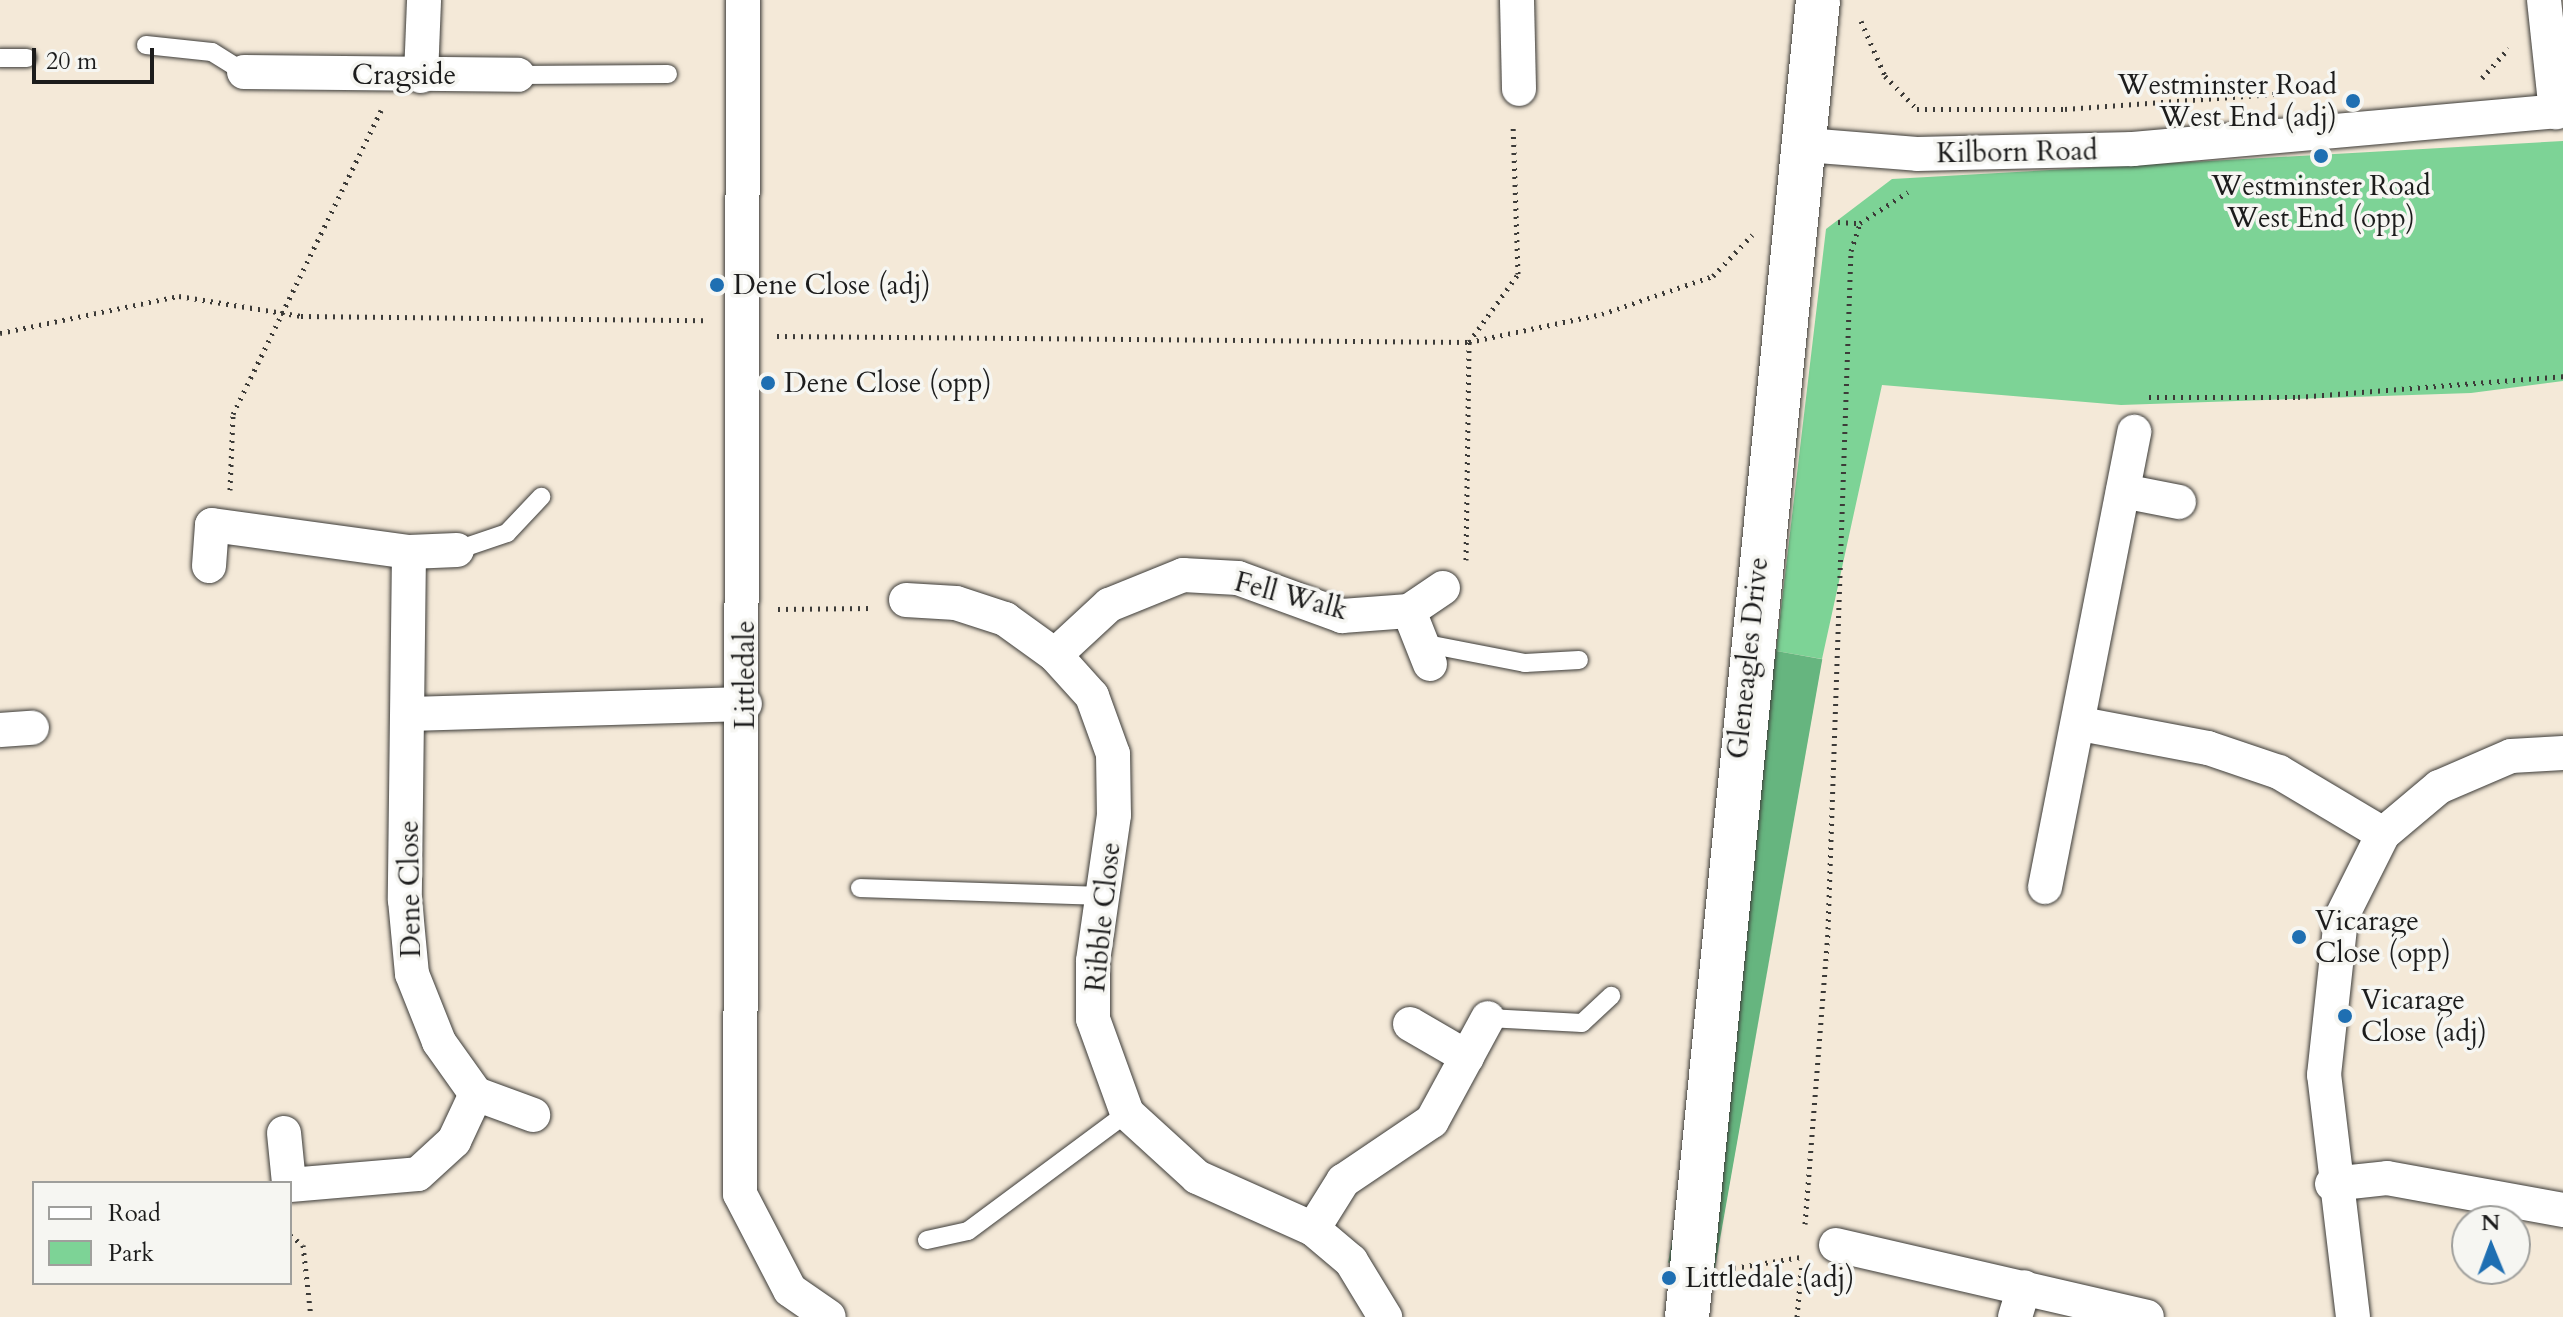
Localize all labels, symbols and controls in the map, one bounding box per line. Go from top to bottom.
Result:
scale bar [36,32,158,82]
text: 20 m [46,45,97,78]
street label: Cragside [352,58,456,92]
place label: Westminster Road West End (adj) [2117,68,2337,134]
marker: Westminster Road West End (adj) [2344,92,2362,110]
street label: Kilborn Road [1936,134,2098,170]
marker: Westminster Road West End (opp) [2312,147,2330,165]
place label: Westminster Road West End (opp) [2211,169,2431,235]
place label: Dene Close (adj) [733,268,931,302]
marker: Dene Close (adj) [708,276,726,294]
place label: Dene Close (opp) [784,366,992,400]
marker: Dene Close (opp) [759,374,777,392]
street label: Gleneagles Drive [1721,555,1775,761]
street label: Fell Walk [1231,565,1351,627]
street label: Littledale [728,620,762,730]
street label: Dene Close [392,820,428,958]
street label: Ribble Close [1078,840,1128,994]
place label: Vicarage Close (opp) [2315,904,2451,970]
marker: Vicarage Close (opp) [2290,928,2308,946]
place label: Vicarage Close (adj) [2361,983,2487,1049]
marker: Vicarage Close (adj) [2336,1007,2354,1025]
legend [32,1181,292,1285]
text: Road [108,1197,161,1230]
north arrow [2451,1205,2531,1285]
text: N [2481,1208,2500,1238]
text: Park [108,1237,154,1270]
place label: Littledale (adj) [1685,1261,1854,1295]
marker: Littledale (adj) [1660,1269,1678,1287]

